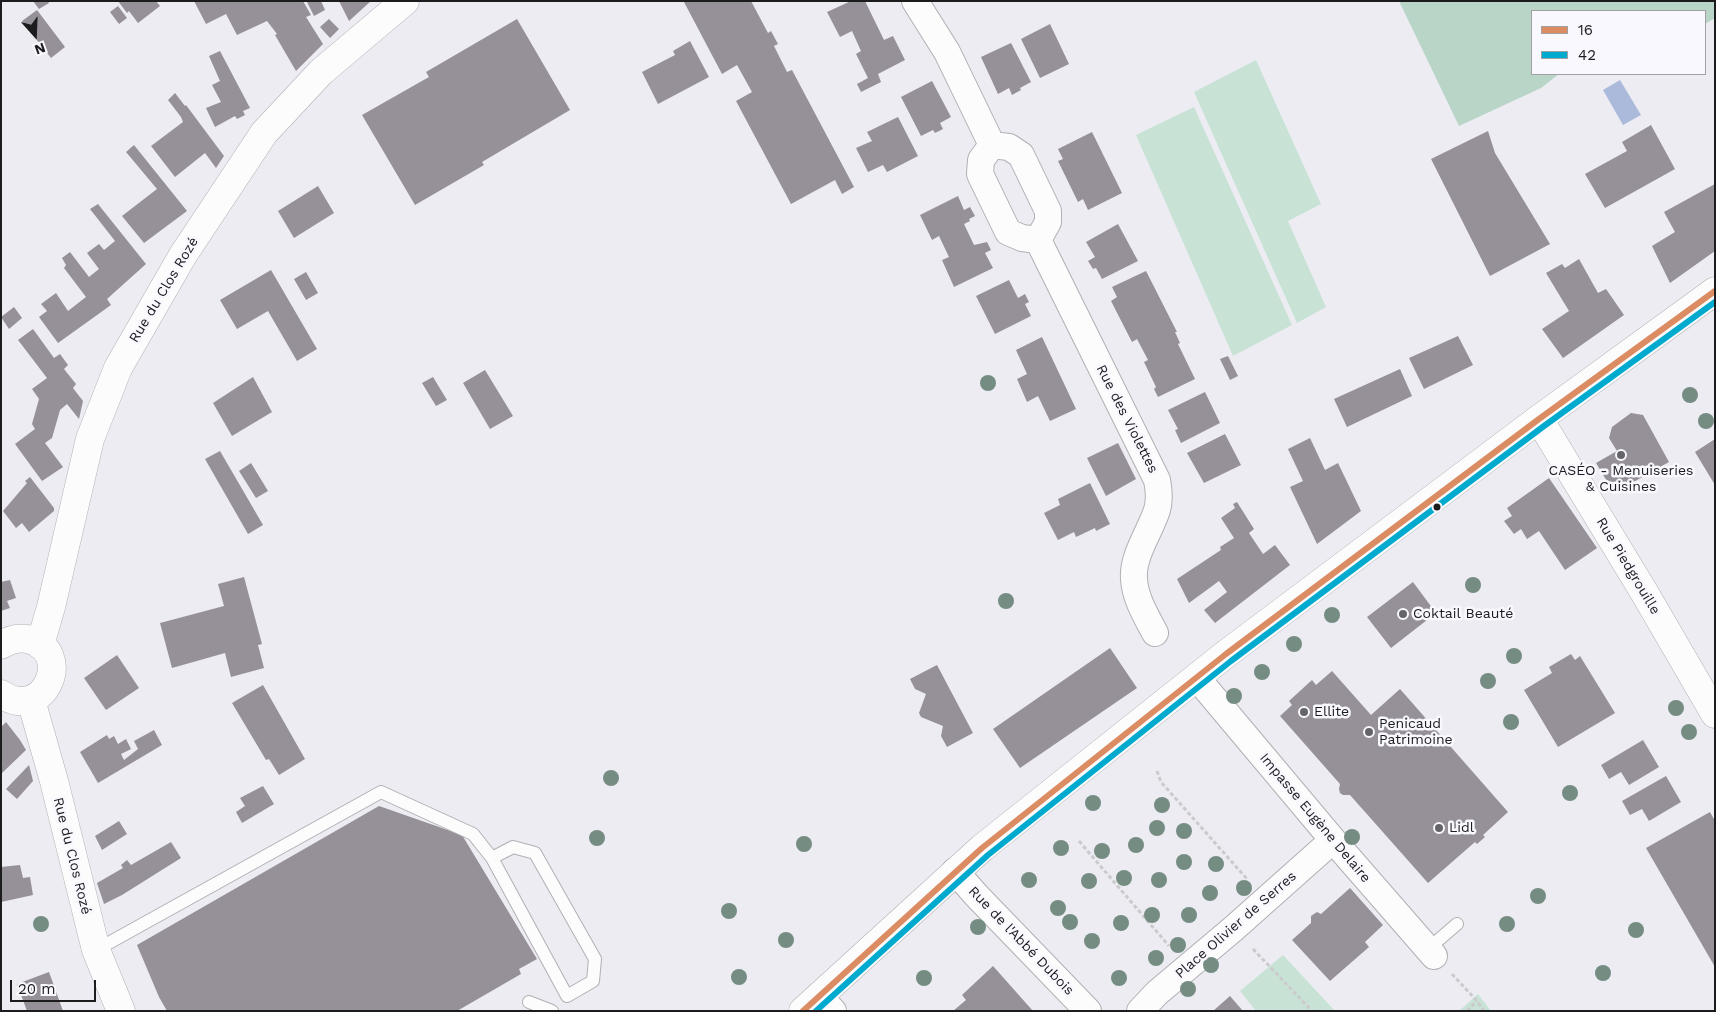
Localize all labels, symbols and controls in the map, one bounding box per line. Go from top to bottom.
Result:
north arrow [10,10,60,60]
legend [1531,10,1706,75]
text: 16 [1578,21,1593,39]
text: N [33,40,48,58]
text: 42 [1578,46,1596,64]
street label: Rue du Clos Rozé [126,234,202,346]
street label: Rue des Violettes [1092,362,1162,476]
marker: CASÉO - Menuiseries & Cuisines [1615,449,1627,461]
place label: CASÉO - Menuiseries & Cuisines [1549,463,1693,496]
unlabelled marker [1432,502,1442,512]
street label: Rue Piedgrouille [1592,514,1664,618]
place label: Coktail Beauté [1413,606,1513,622]
marker: Coktail Beauté [1397,608,1409,620]
place label: Ellite [1314,704,1349,720]
marker: Ellite [1298,706,1310,718]
place label: Penicaud Patrimoine [1379,716,1453,749]
marker: Penicaud Patrimoine [1363,726,1375,738]
street label: Impasse Eugène Delaire [1256,750,1374,886]
street label: Rue du Clos Rozé [49,796,95,916]
place label: Lidl [1449,820,1474,836]
marker: Lidl [1433,822,1445,834]
street label: Place Olivier de Serres [1172,868,1300,982]
street label: Rue de l'Abbé Dubois [965,883,1077,999]
scale bar [12,970,99,1002]
text: 20 m [18,980,56,998]

